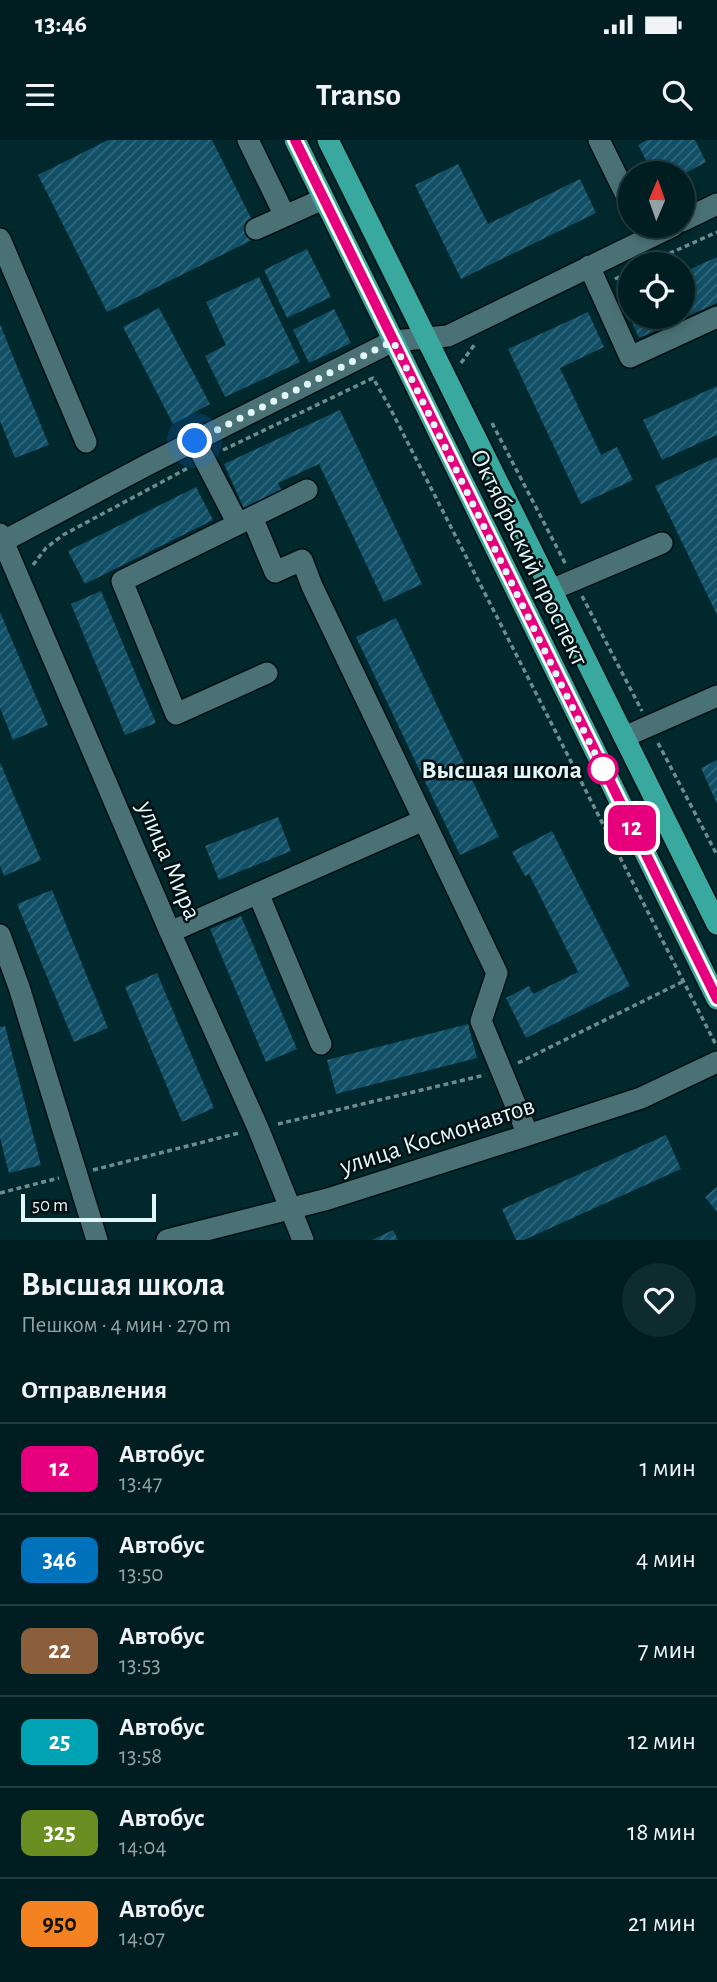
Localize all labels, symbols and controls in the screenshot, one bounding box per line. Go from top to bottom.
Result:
text: 13:46 [35,11,87,37]
icon: menu [21,76,59,114]
icon: search [658,76,696,114]
text: Transo [316,79,401,111]
north arrow [618,161,695,238]
map controls [618,161,695,329]
button: locate [618,252,695,329]
your location [177,423,212,458]
street label: Октябрьский проспект [465,445,593,670]
marker: Высшая школа [588,754,618,784]
place label: Высшая школа [421,757,582,783]
street label: улица Мира [132,796,206,924]
line badge: 12 [600,805,664,851]
text: 12 [622,816,642,840]
street label: улица Космонавтов [336,1092,538,1180]
scale bar [21,1191,156,1223]
text: 50 m [32,1196,68,1215]
button: heart [622,1263,696,1337]
text: Высшая школа [21,1269,225,1302]
text: Пешком · 4 мин · 270 m [21,1314,231,1337]
text: Отправления [21,1377,167,1403]
text: Автобус [119,1441,205,1467]
text: 1 мин [640,1455,696,1481]
text: 12 [50,1457,69,1481]
text: 13:47 [119,1472,162,1495]
text: Автобус [119,1532,205,1558]
text: 4 мин [636,1546,696,1572]
text: 346 [42,1548,77,1572]
text: 13:50 [119,1563,163,1586]
text: Автобус [119,1623,205,1649]
text: 7 мин [638,1637,696,1663]
text: 22 [48,1639,71,1663]
text: 13:53 [119,1654,161,1677]
text: Автобус [119,1714,205,1740]
text: 12 мин [628,1728,696,1754]
text: 25 [49,1730,70,1754]
text: 13:58 [119,1745,162,1768]
text: Автобус [119,1805,205,1831]
text: 18 мин [627,1819,696,1845]
text: 325 [43,1821,76,1845]
text: 14:04 [119,1836,166,1859]
text: Автобус [119,1896,205,1922]
text: 21 мин [628,1910,696,1936]
text: 950 [42,1912,77,1936]
text: 14:07 [119,1927,165,1950]

